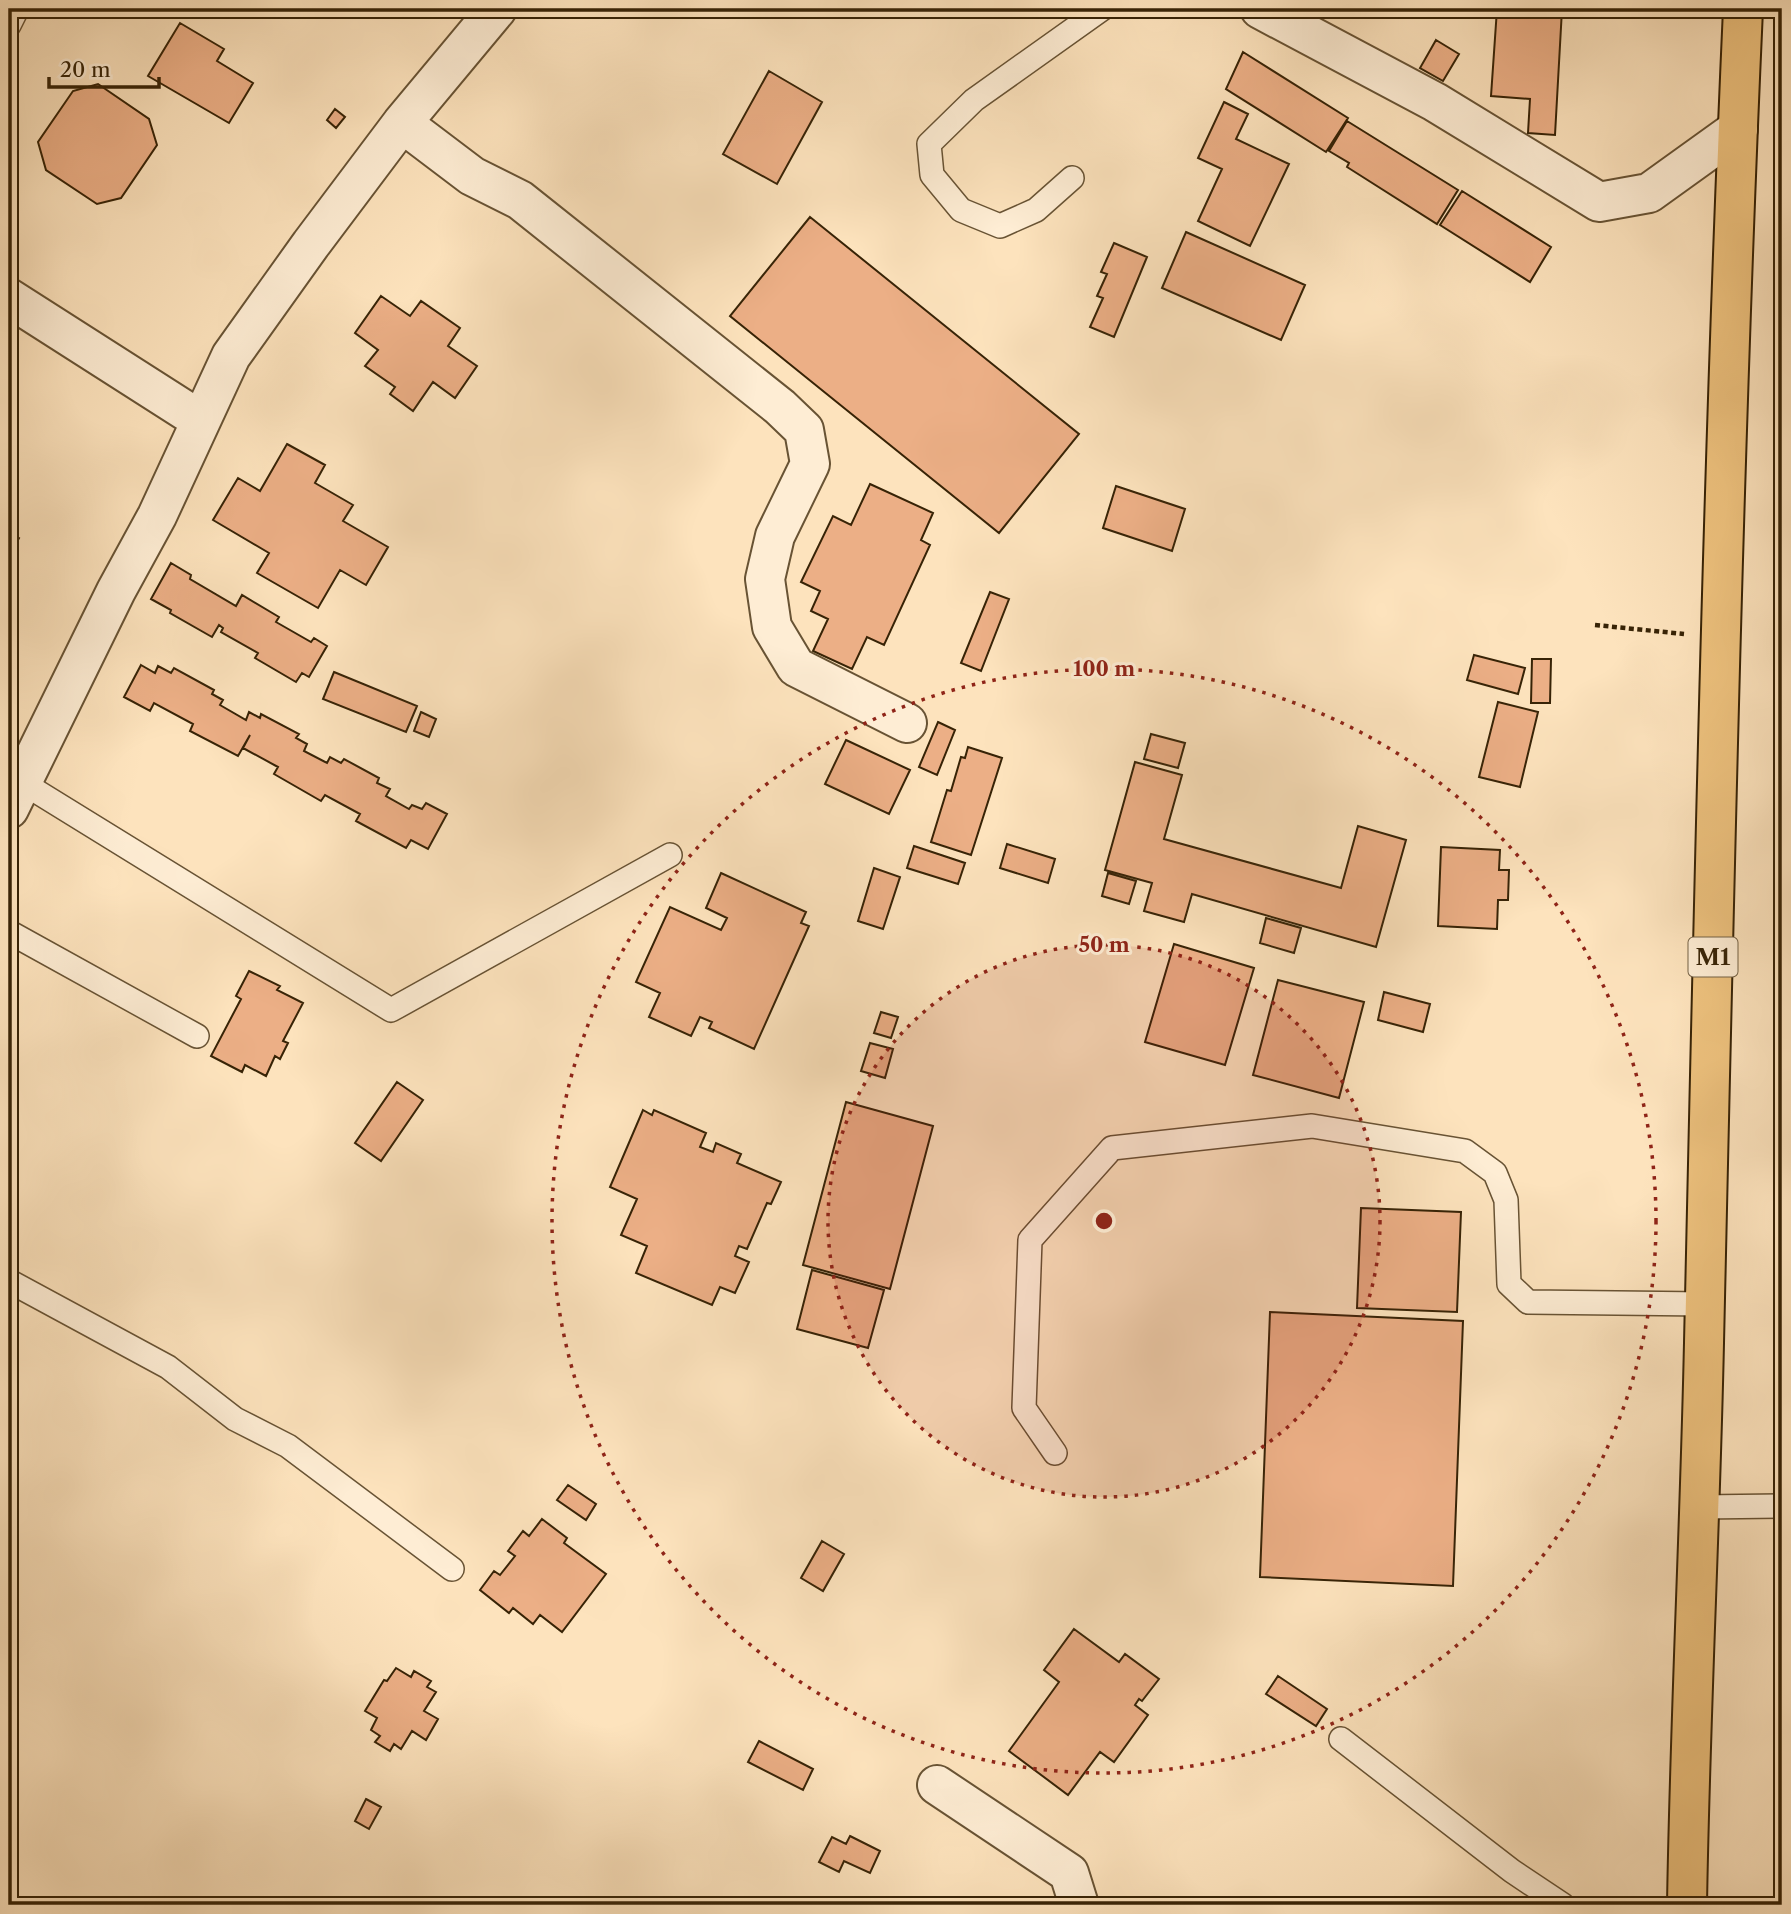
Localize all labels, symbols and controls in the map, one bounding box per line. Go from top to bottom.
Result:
scale bar [49,46,159,90]
text: 20 m [60,57,111,82]
text: 100 m [1073,656,1135,681]
text: 50 m [1078,932,1130,957]
road number: M1 [1688,938,1738,976]
centre of rings [1092,1209,1116,1233]

